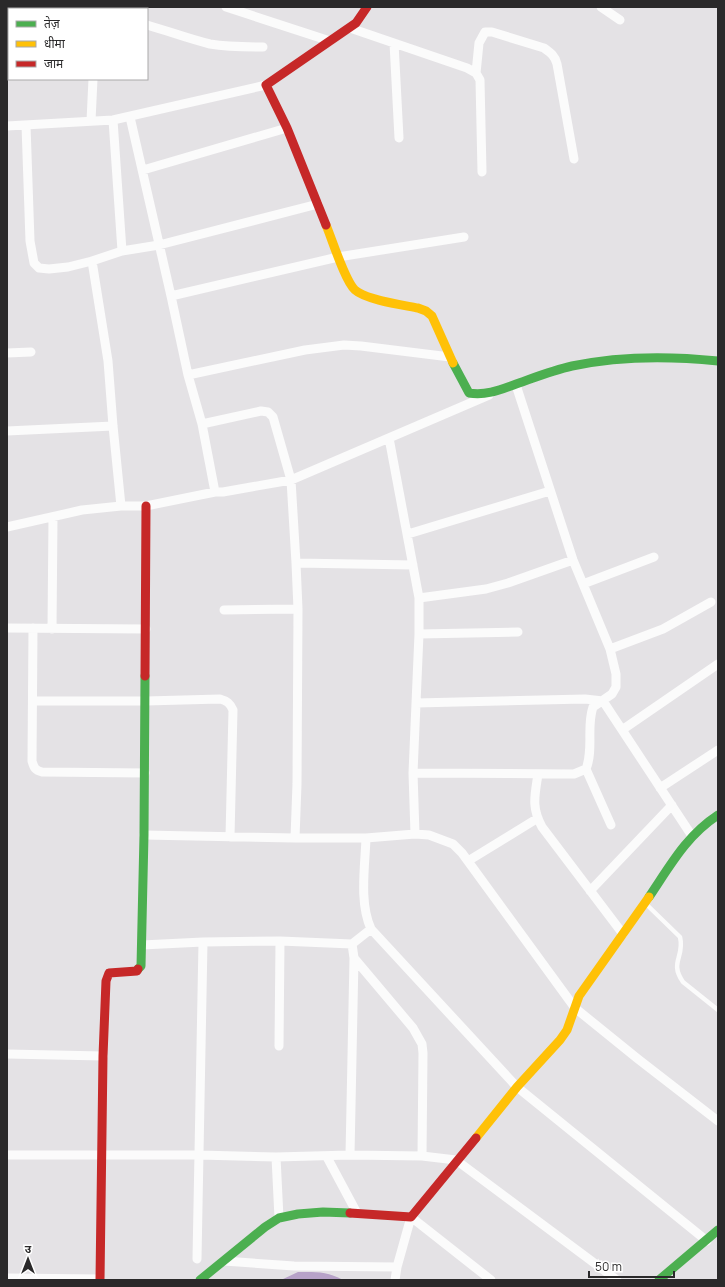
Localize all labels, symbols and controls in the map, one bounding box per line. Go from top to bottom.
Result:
legend [8,8,148,80]
text: तेज़ [44,15,61,32]
text: धीमा [44,35,66,52]
text: जाम [44,55,64,72]
north arrow [8,1239,48,1279]
text: उ [25,1241,32,1256]
scale bar [589,1253,674,1279]
text: 50 m [595,1258,622,1275]

